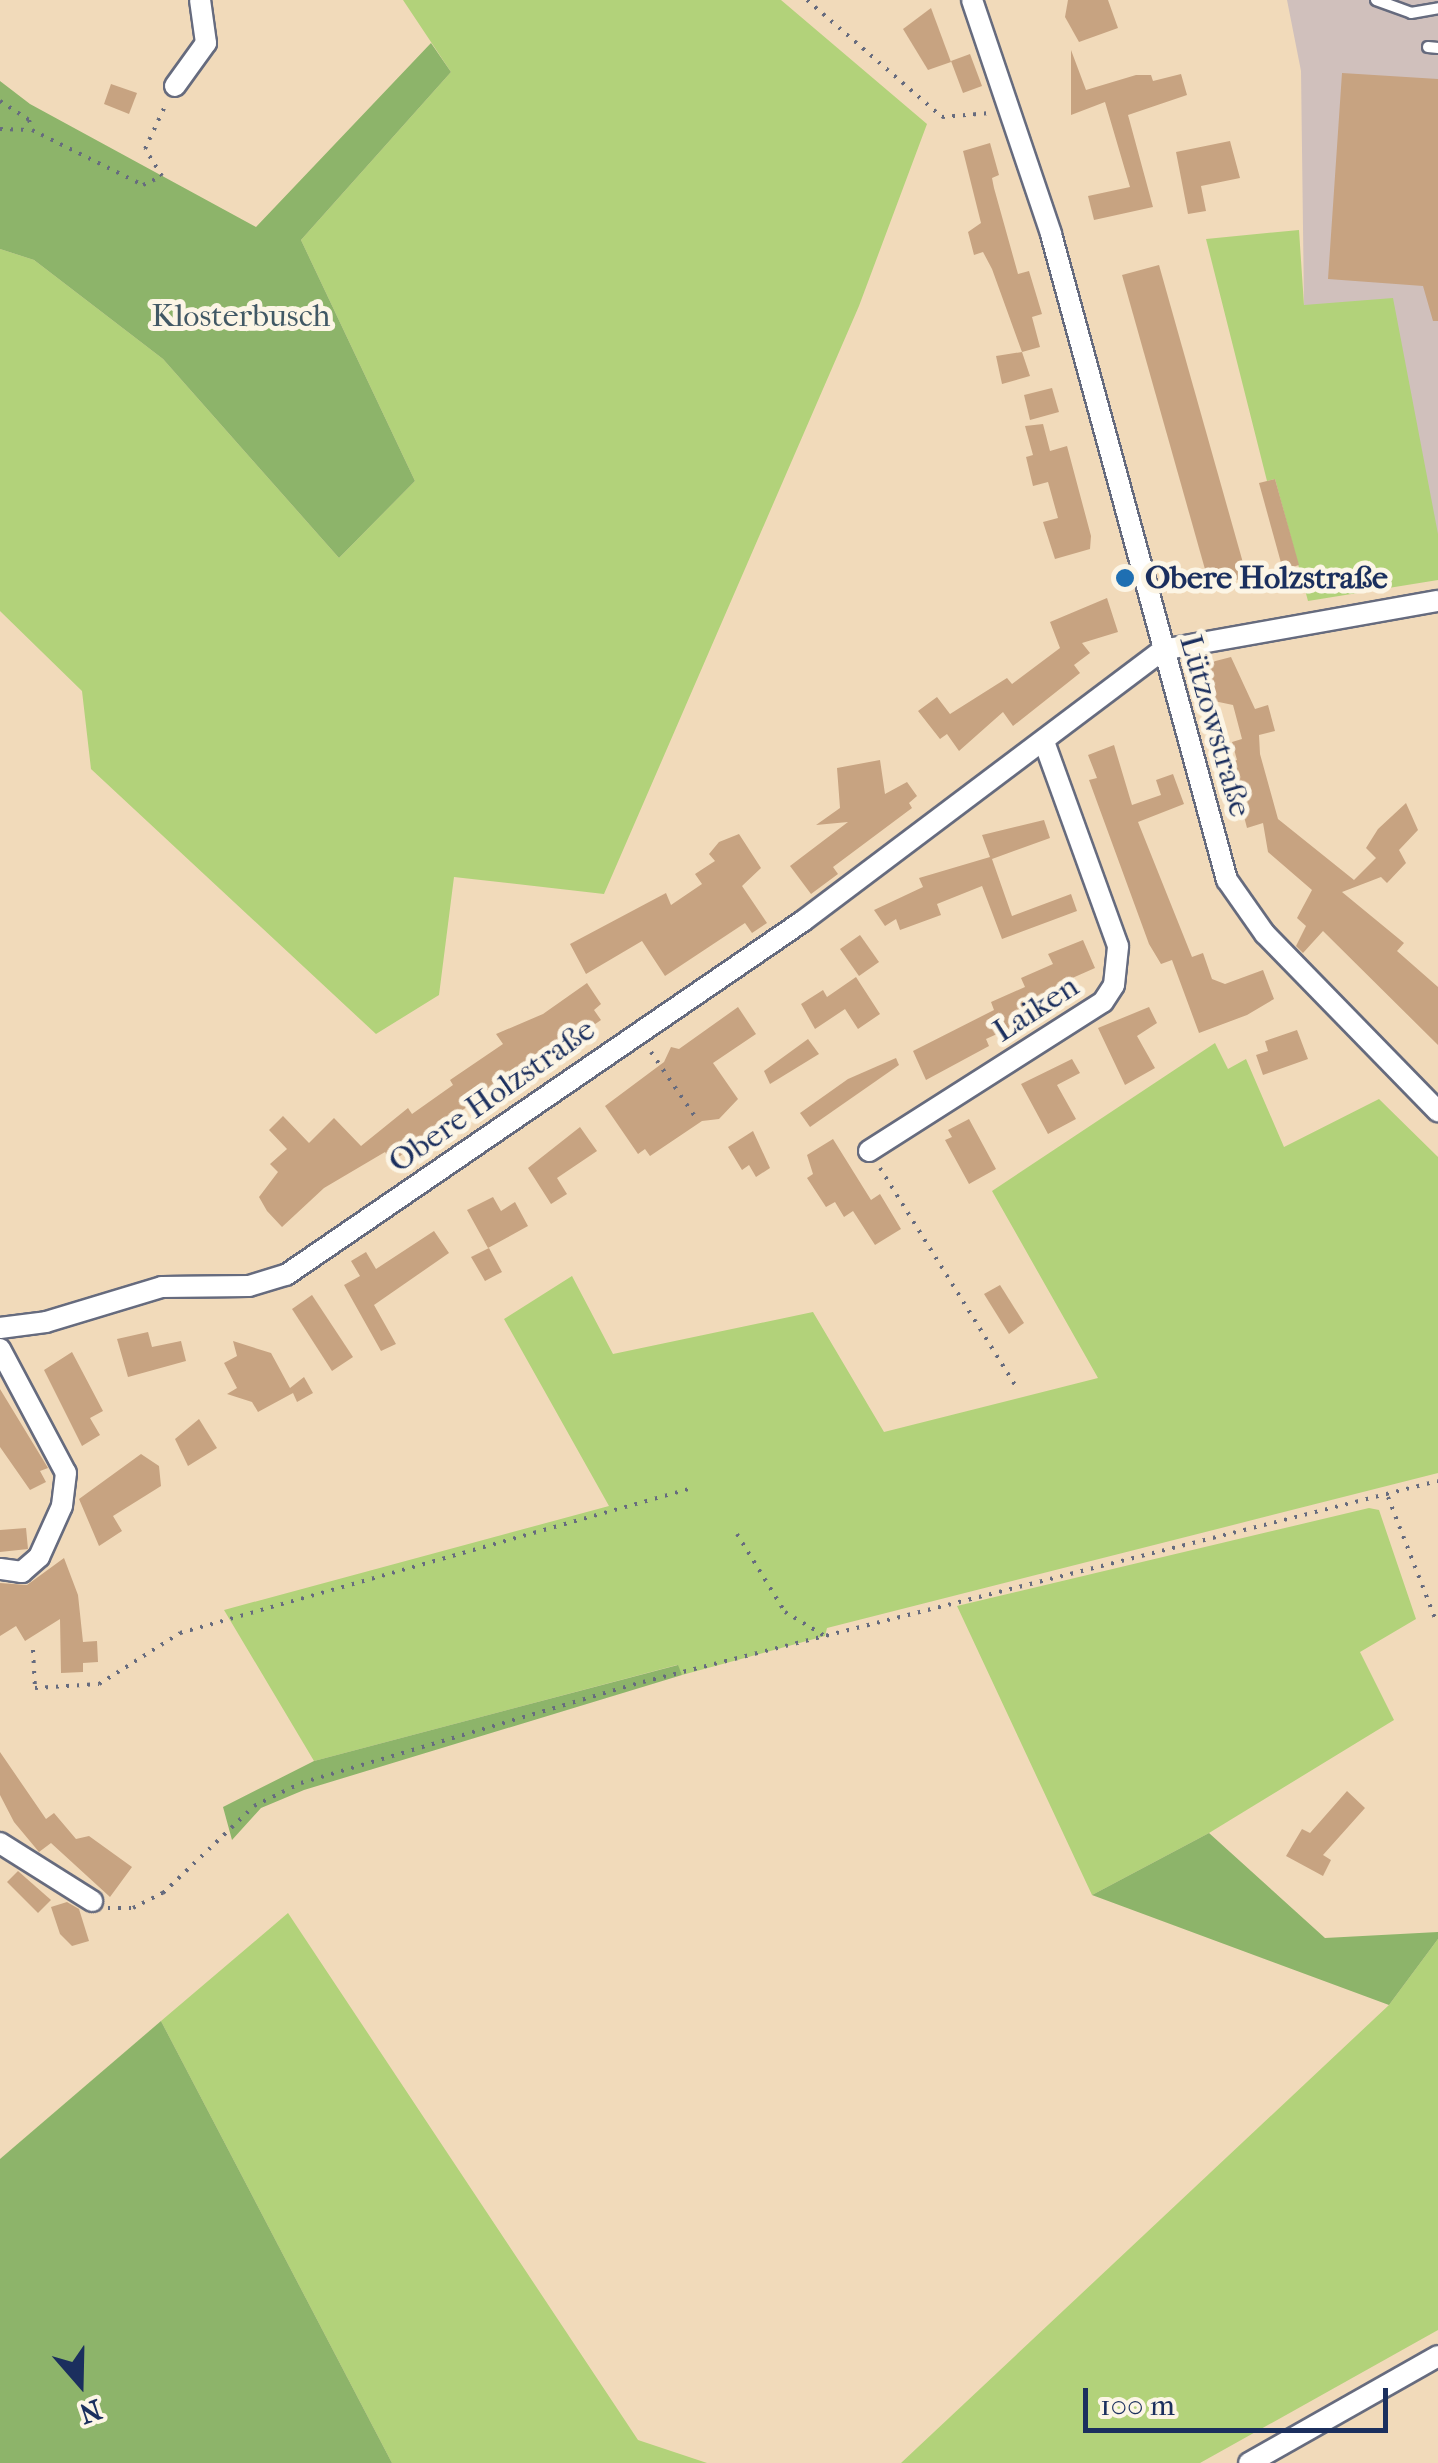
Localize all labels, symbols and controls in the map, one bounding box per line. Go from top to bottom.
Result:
park label: Klosterbusch [151,297,331,335]
place label: Obere Holzstraße [1145,559,1388,597]
marker: Obere Holzstraße [1114,567,1136,589]
street label: Lützowstraße [1171,631,1259,821]
street label: Laiken [986,967,1086,1051]
street label: Obere Holzstraße [381,1011,603,1181]
north arrow [30,2333,130,2433]
scale bar [1088,2368,1393,2430]
text: 100 m [1100,2388,1175,2423]
text: N [75,2393,106,2431]

